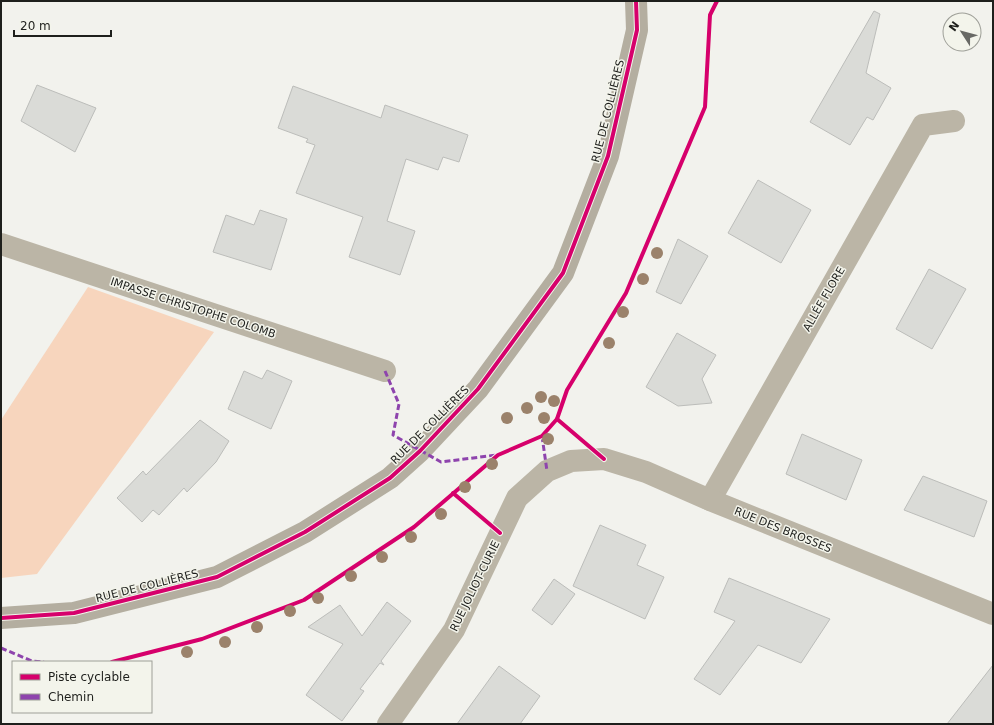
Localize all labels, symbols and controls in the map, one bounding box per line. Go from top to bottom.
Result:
scale bar [14,12,111,38]
north arrow [942,12,982,52]
text: 20 m [20,19,51,33]
text: N [946,19,962,34]
street label: RUE DE COLLIÈRES [589,58,627,164]
street label: ALLÉE FLORE [800,264,848,334]
street label: IMPASSE CHRISTOPHE COLOMB [109,275,277,341]
street label: RUE DE COLLIÈRES [388,383,472,467]
street label: RUE DES BROSSES [732,505,834,555]
street label: RUE JOLIOT-CURIE [447,538,503,633]
street label: RUE DE COLLIÈRES [94,567,200,605]
legend [12,661,152,713]
text: Piste cyclable [48,670,130,684]
text: Chemin [48,690,94,704]

